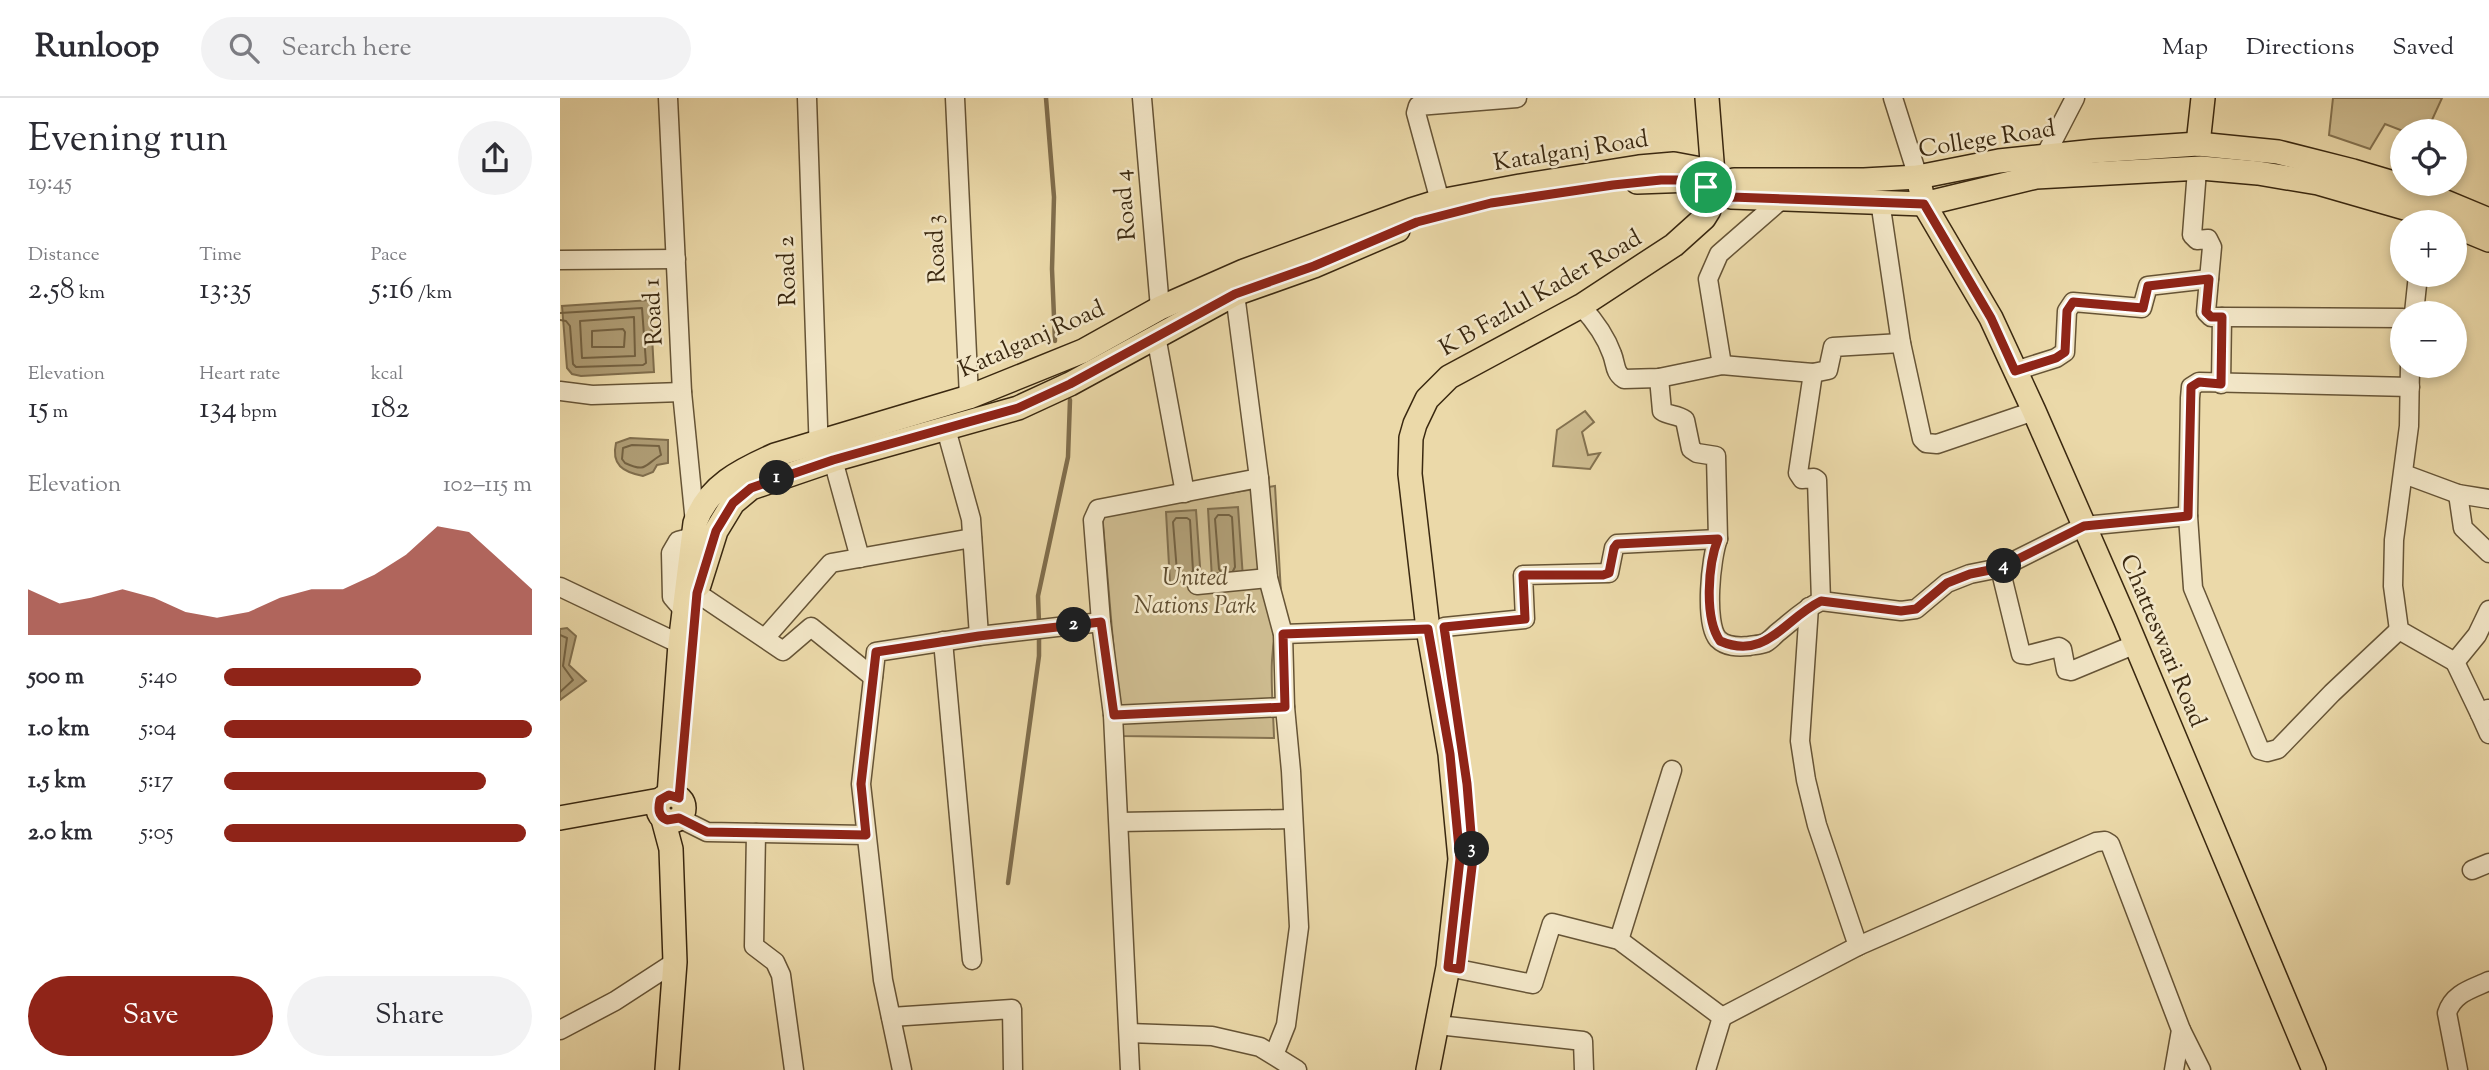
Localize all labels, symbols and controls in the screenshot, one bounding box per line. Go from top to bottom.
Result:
search box [201,17,691,80]
text: Runloop [35,24,159,72]
icon: search [225,29,263,67]
text: Search here [281,30,412,67]
text: Map [2162,31,2208,65]
text: Directions [2246,31,2354,65]
text: Saved [2392,31,2454,65]
street label: College Road [1916,112,2058,168]
text: Evening run [28,114,228,168]
map controls [2390,119,2467,378]
button: locate [2390,119,2467,196]
button: share [458,121,532,195]
street label: Katalganj Road [1491,123,1651,181]
pin [1676,157,1736,217]
text: 19:45 [28,167,72,200]
street label: Road 4 [1106,168,1146,242]
icon: arrive [1687,168,1725,206]
button: + [2390,210,2467,287]
street label: Road 3 [918,214,956,284]
street label: K B Fazlul Kader Road [1434,222,1649,366]
street label: Road 2 [770,235,806,307]
text: Distance [28,242,100,269]
text: Time [199,242,242,269]
text: Pace [371,242,407,269]
text: 2.58 [28,269,75,312]
text: 13:35 [199,269,252,312]
text: 5:16 [371,269,414,312]
street label: Road 1 [635,278,673,346]
text: km [75,280,105,307]
text: /km [414,280,452,307]
street label: Katalganj Road [954,293,1111,387]
button: − [2390,301,2467,378]
text: Elevation [28,361,105,388]
text: Heart rate [199,361,280,388]
text: kcal [371,361,403,388]
text: 15 [28,388,48,431]
text: 134 [199,388,237,431]
text: 182 [371,388,410,431]
text: m [48,399,68,426]
text: bpm [237,399,277,426]
pin: 1 [760,460,794,496]
text: 1 [773,464,780,491]
text: Elevation [28,469,121,502]
text: 102–115 m [443,469,532,502]
pin: 4 [1986,548,2022,584]
street label: Chatteswari Road [2110,549,2214,733]
text: 4 [1999,552,2008,579]
park label: United Nations Park [1134,562,1256,624]
pin: 2 [1056,608,1092,642]
text: 2 [1069,611,1078,638]
text: 500 m [28,661,84,694]
text: 5:40 [140,661,177,694]
text: 1.0 km [28,713,90,746]
text: 5:04 [140,713,176,746]
text: 1.5 km [28,765,86,798]
text: 5:17 [140,765,173,798]
text: 2.0 km [28,817,93,850]
text: 5:05 [140,817,174,850]
pin: 3 [1454,832,1490,866]
text: 3 [1468,835,1475,862]
button: Save [28,976,273,1056]
button: Share [287,976,532,1056]

